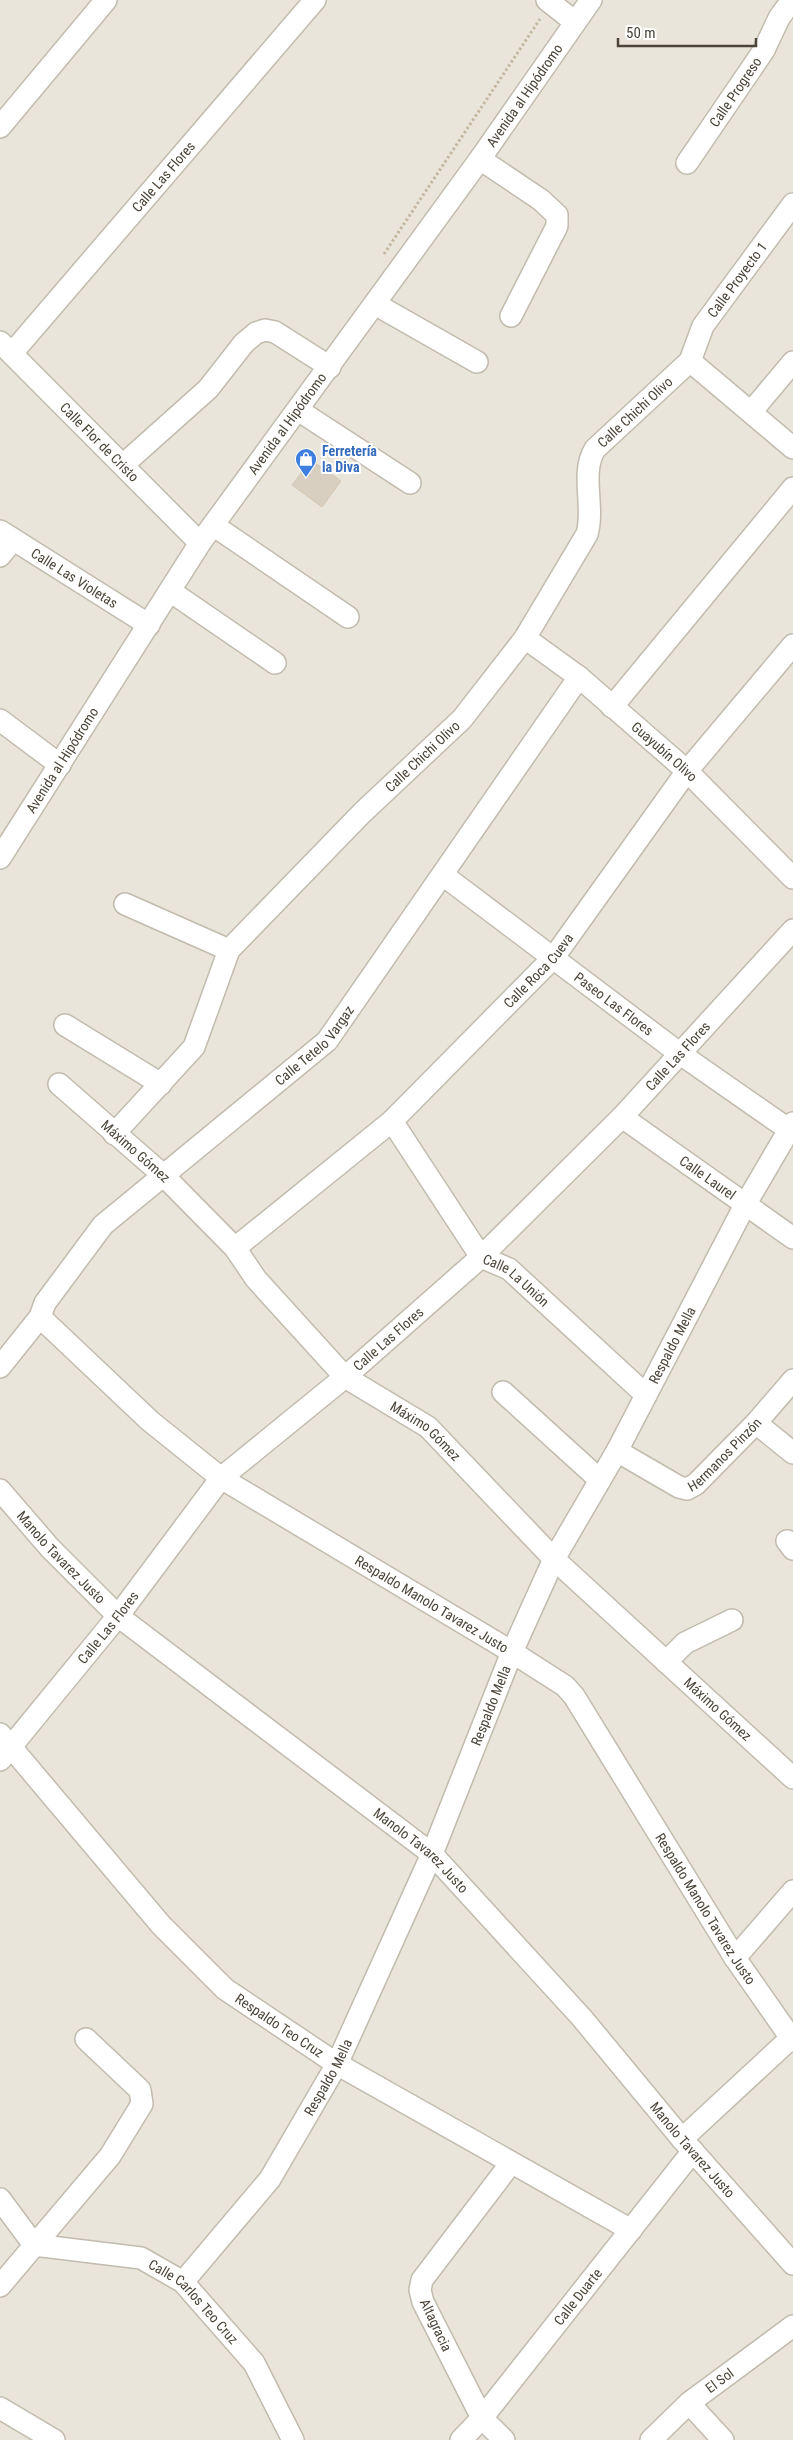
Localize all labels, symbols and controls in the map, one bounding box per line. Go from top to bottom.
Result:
scale bar [618,15,756,47]
text: 50 m [626,24,656,42]
street label: Avenida al Hipódromo [483,41,566,150]
street label: Calle Progreso [706,54,765,130]
street label: Calle Las Flores [129,138,198,215]
street label: Calle Proyecto 1 [704,239,770,321]
street label: Avenida al Hipódromo [245,370,329,477]
street label: Calle Chichi Olivo [594,373,676,451]
street label: Calle Flor de Cristo [57,399,142,485]
place label: Ferretería la Diva [322,443,377,475]
shop icon: Ferretería la Diva [294,447,318,478]
street label: Calle Las Violetas [28,545,121,611]
street label: Avenida al Hipódromo [23,704,102,816]
street label: Calle Chichi Olivo [382,718,463,795]
street label: Guayubín Olivo [628,718,701,785]
street label: Calle Roca Cueva [500,930,576,1011]
street label: Paseo Las Flores [571,969,656,1039]
street label: Calle Tetelo Vargaz [272,1003,357,1088]
street label: Calle Las Flores [642,1018,713,1094]
street label: Máximo Gómez [98,1117,173,1185]
street label: Calle Laurel [677,1152,739,1203]
street label: Calle La Unión [480,1251,552,1310]
street label: Calle Las Flores [350,1304,427,1374]
street label: Respaldo Mella [645,1304,699,1386]
street label: Máximo Gómez [387,1398,464,1464]
street label: Hermanos Pinzón [685,1415,765,1495]
street label: Manolo Tavarez Justo [14,1508,109,1607]
street label: Respaldo Manolo Tavarez Justo [352,1552,511,1656]
street label: Calle Las Flores [74,1588,142,1667]
street label: Respaldo Mella [468,1663,514,1748]
street label: Máximo Gómez [681,1674,755,1744]
street label: Manolo Tavarez Justo [370,1805,472,1896]
street label: Respaldo Manolo Tavarez Justo [652,1830,759,1987]
street label: Respaldo Teo Cruz [232,1990,327,2061]
street label: Respaldo Mella [301,2037,355,2118]
street label: Manolo Tavarez Justo [647,2099,738,2201]
street label: Calle Carlos Teo Cruz [146,2256,242,2347]
street label: Calle Duarte [551,2265,605,2328]
street label: Altagracia [417,2296,455,2354]
street label: El Sol [702,2365,737,2396]

